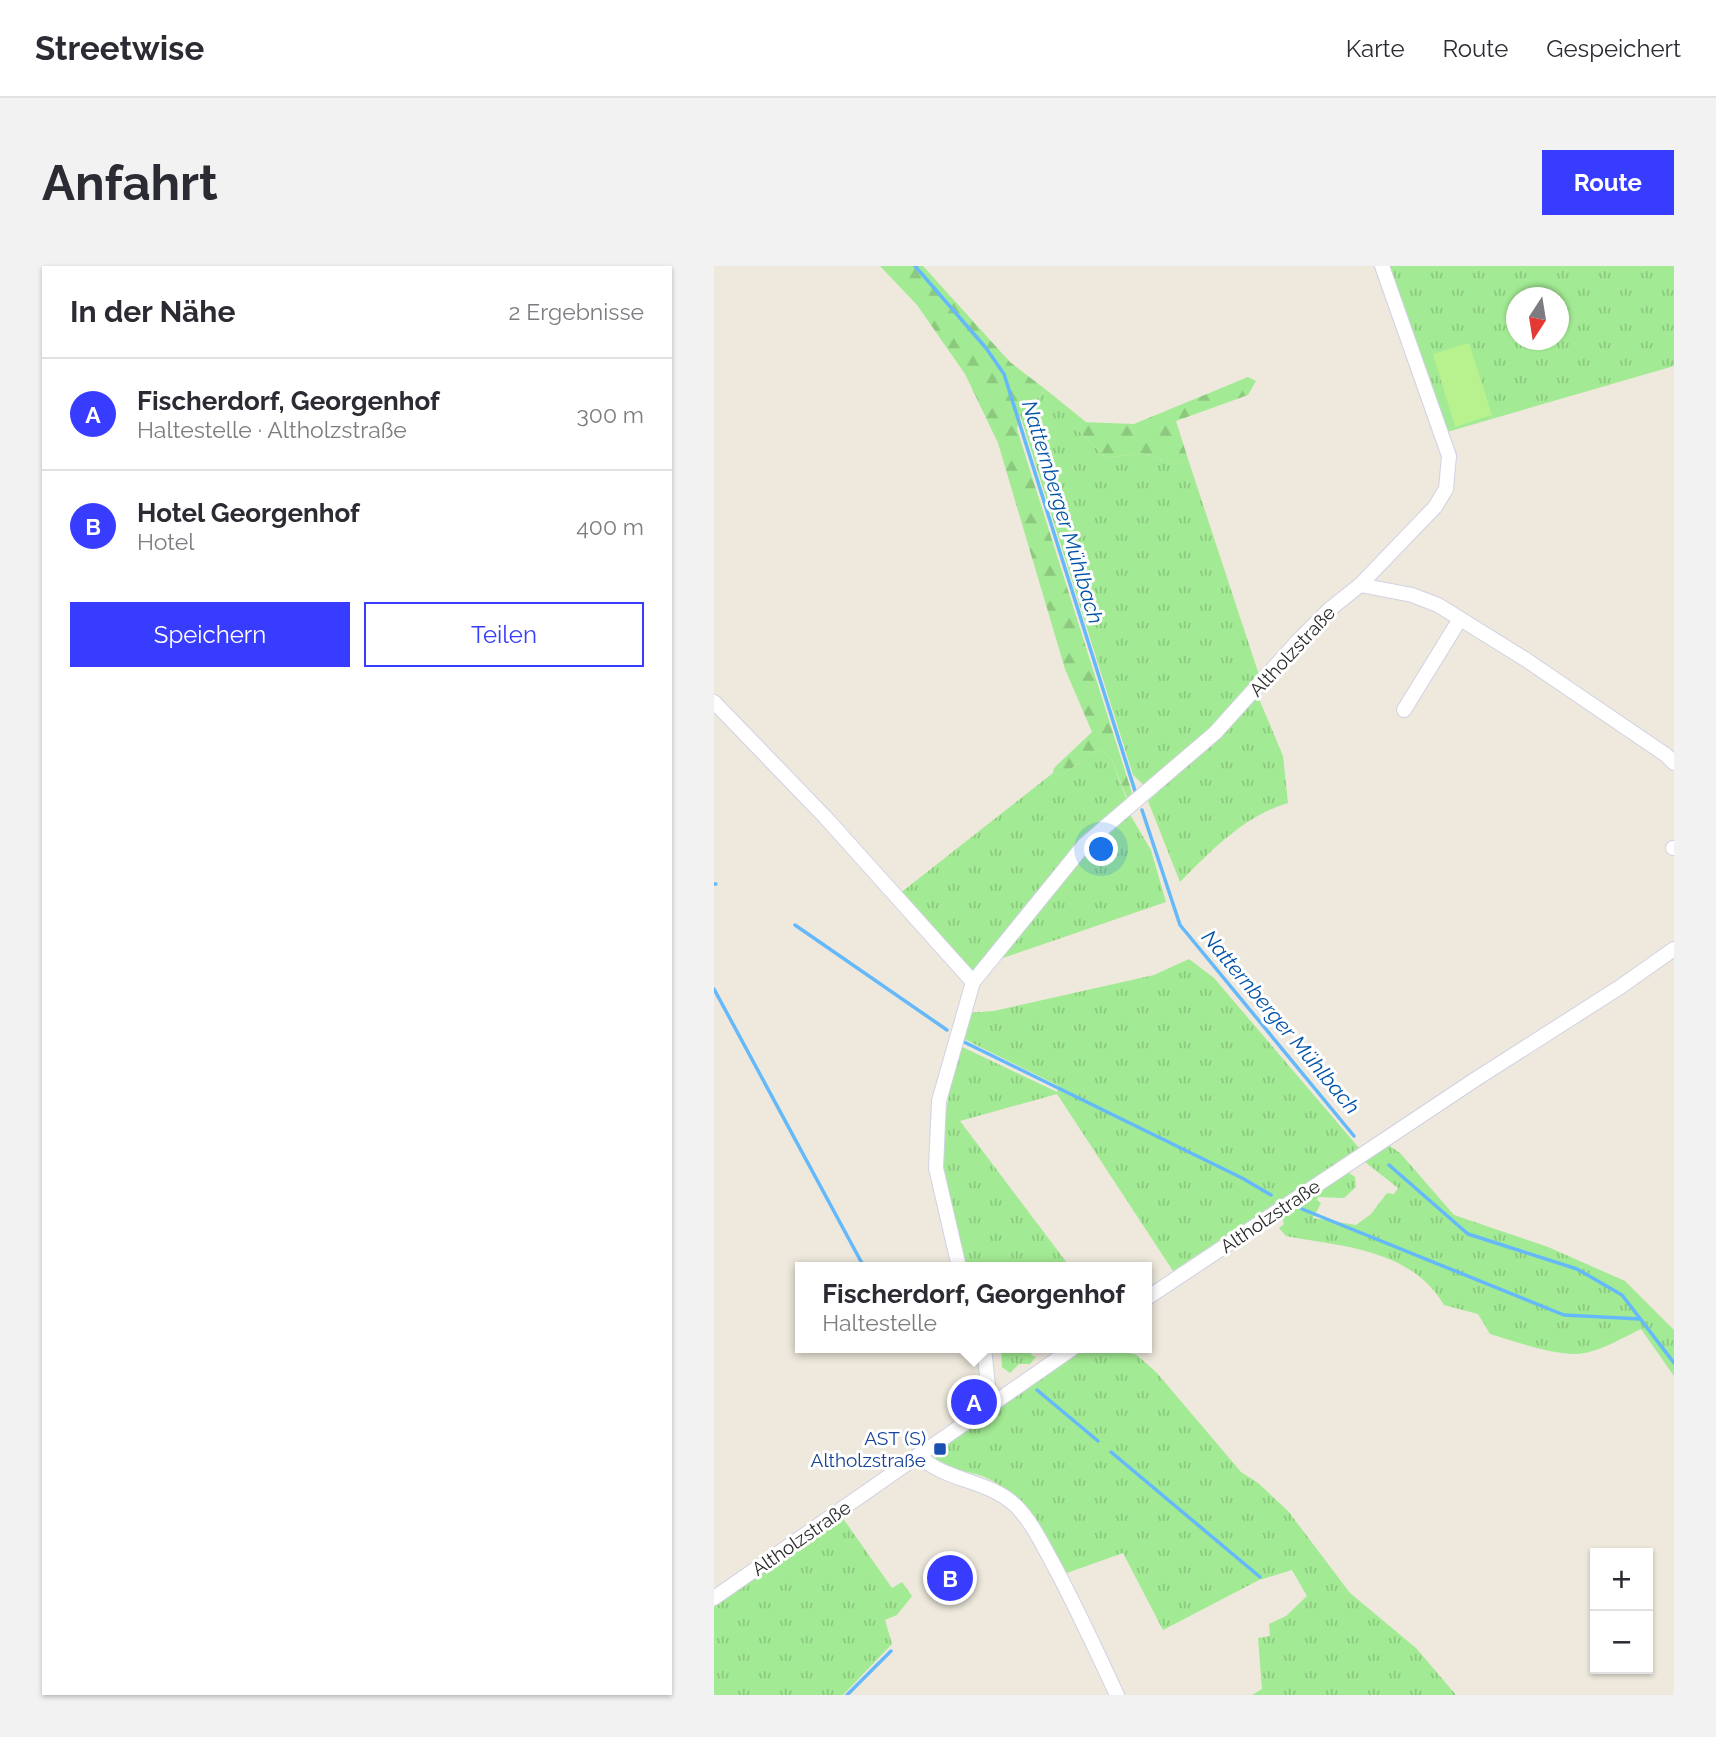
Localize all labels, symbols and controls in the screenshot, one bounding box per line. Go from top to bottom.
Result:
text: Streetwise [35,29,204,68]
text: Karte [1346,34,1405,63]
text: Route [1443,34,1508,63]
text: Gespeichert [1546,34,1681,63]
button: Route [1542,150,1674,215]
text: Anfahrt [42,154,218,211]
north arrow [1506,287,1569,350]
text: In der Nähe [70,294,235,329]
text: 2 Ergebnisse [508,298,644,325]
text: Fischerdorf, Georgenhof [137,386,440,416]
water label: Natternberger Mühlbach [1017,397,1109,627]
text: A [85,401,101,428]
text: 300 m [577,401,644,428]
text: Haltestelle · Altholzstraße [137,416,407,443]
text: Hotel Georgenhof [137,498,360,528]
text: B [85,513,101,540]
text: 400 m [576,513,644,540]
text: Hotel [137,528,195,555]
street label: Altholzstraße [1245,601,1339,701]
button: Speichern [70,602,350,667]
button: Teilen [364,602,644,667]
your location [1084,832,1118,866]
water label: Natternberger Mühlbach [1197,925,1365,1119]
street label: Altholzstraße [1216,1175,1324,1257]
popup [795,1262,1152,1353]
text: Fischerdorf, Georgenhof [822,1279,1125,1309]
text: Haltestelle [822,1309,937,1336]
pin: A [951,1376,997,1428]
place label: AST (S) Altholzstraße [811,1427,926,1471]
marker: AST (S) Altholzstraße [932,1441,948,1457]
street label: Altholzstraße [747,1496,855,1580]
map controls [1590,1548,1653,1674]
button: + [1590,1548,1653,1611]
pin: B [927,1552,973,1604]
button: − [1590,1611,1653,1674]

